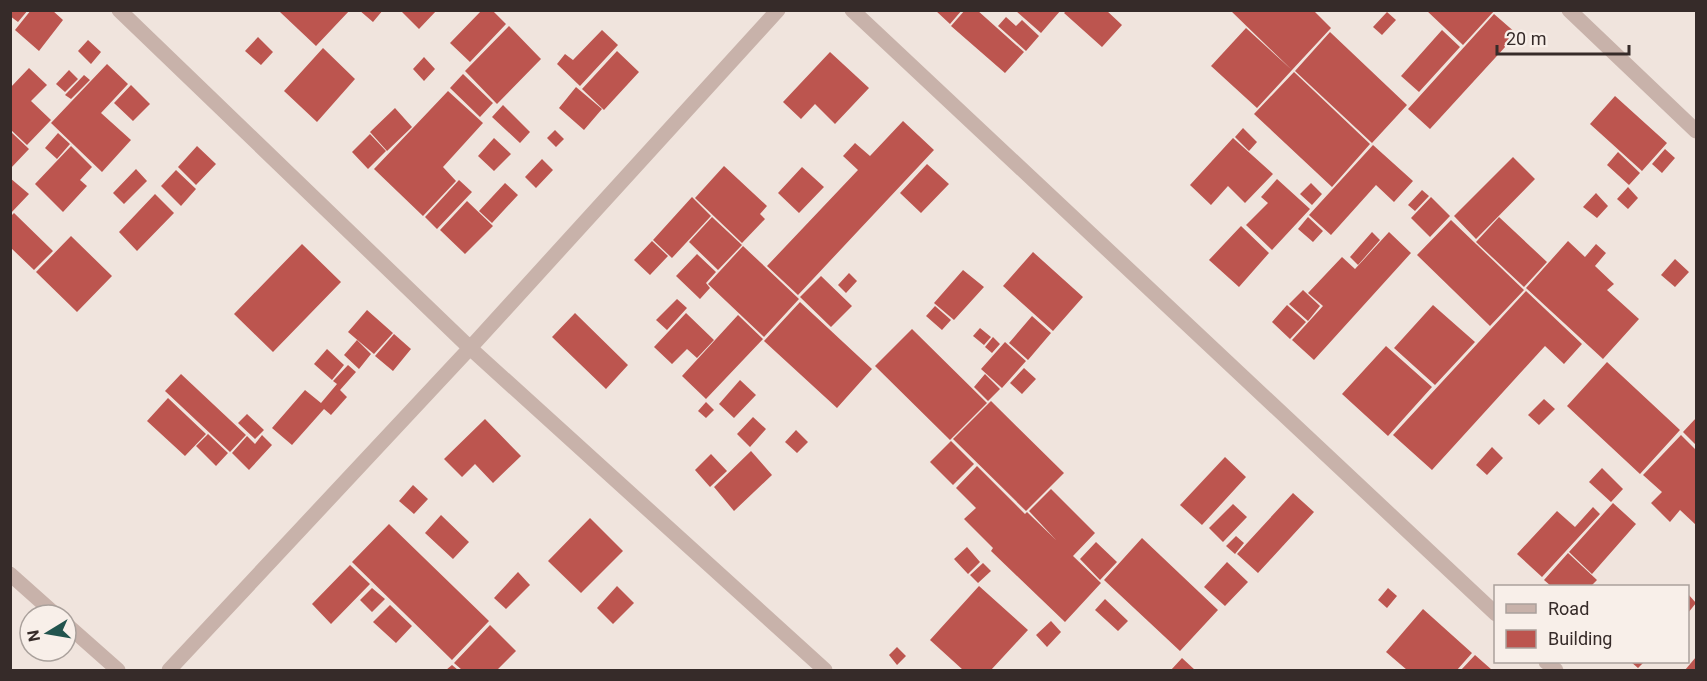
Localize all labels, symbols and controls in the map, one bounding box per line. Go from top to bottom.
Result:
scale bar [1497,18,1629,56]
text: 20 m [1506,28,1546,49]
legend [1494,585,1689,663]
text: Road [1548,598,1589,619]
north arrow [18,603,78,663]
text: N [23,628,44,643]
text: Building [1548,628,1612,649]

